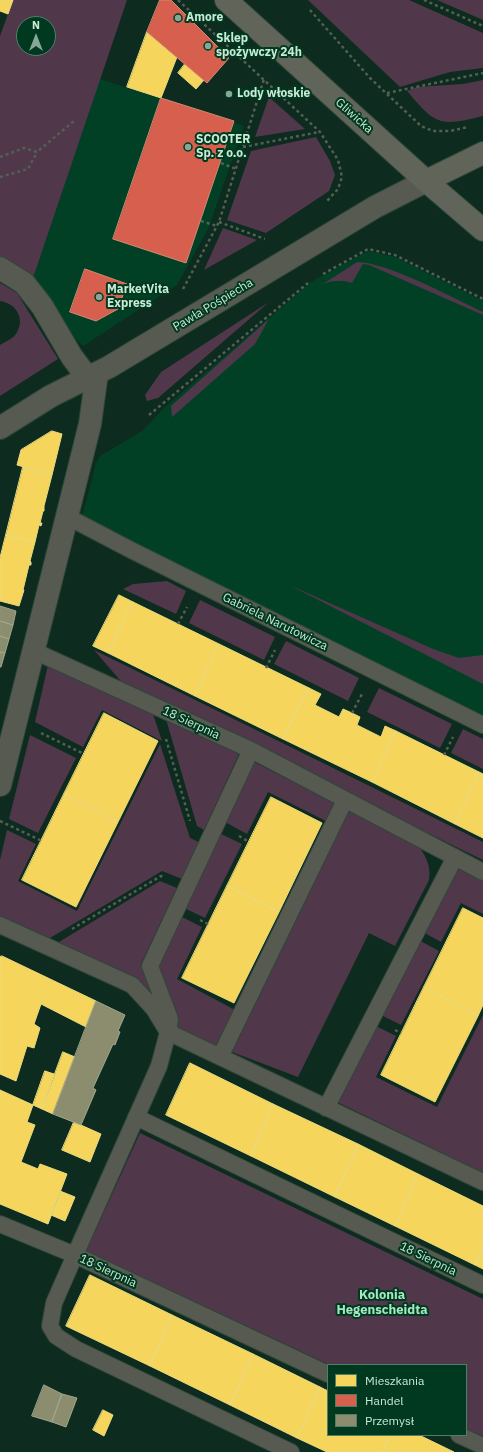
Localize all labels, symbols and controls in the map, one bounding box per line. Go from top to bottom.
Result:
place label: Amore [186,11,223,25]
marker: Amore [173,13,183,23]
north arrow [16,16,56,56]
text: N [32,18,40,32]
place label: Sklep spożywczy 24h [216,32,302,60]
marker: Sklep spożywczy 24h [203,41,213,51]
place label: Lody włoskie [237,87,310,101]
marker: Lody włoskie [224,89,234,99]
street label: Gliwicka [332,95,376,137]
place label: SCOOTER Sp. z o.o. [196,133,250,161]
marker: SCOOTER Sp. z o.o. [183,142,193,152]
street label: Pawła Pośpiecha [170,275,256,335]
place label: MarketVita Express [107,283,169,311]
marker: MarketVita Express [94,292,104,302]
street label: Gabriela Narutowicza [220,590,330,654]
street label: 18 Sierpnia [160,704,222,742]
street label: 18 Sierpnia [397,1239,459,1279]
street label: 18 Sierpnia [77,1252,139,1290]
district label: Kolonia Hegenscheidta [336,1287,428,1318]
legend [327,1364,467,1436]
text: Mieszkania [365,1373,425,1388]
text: Handel [365,1393,404,1408]
text: Przemysł [365,1413,414,1428]

